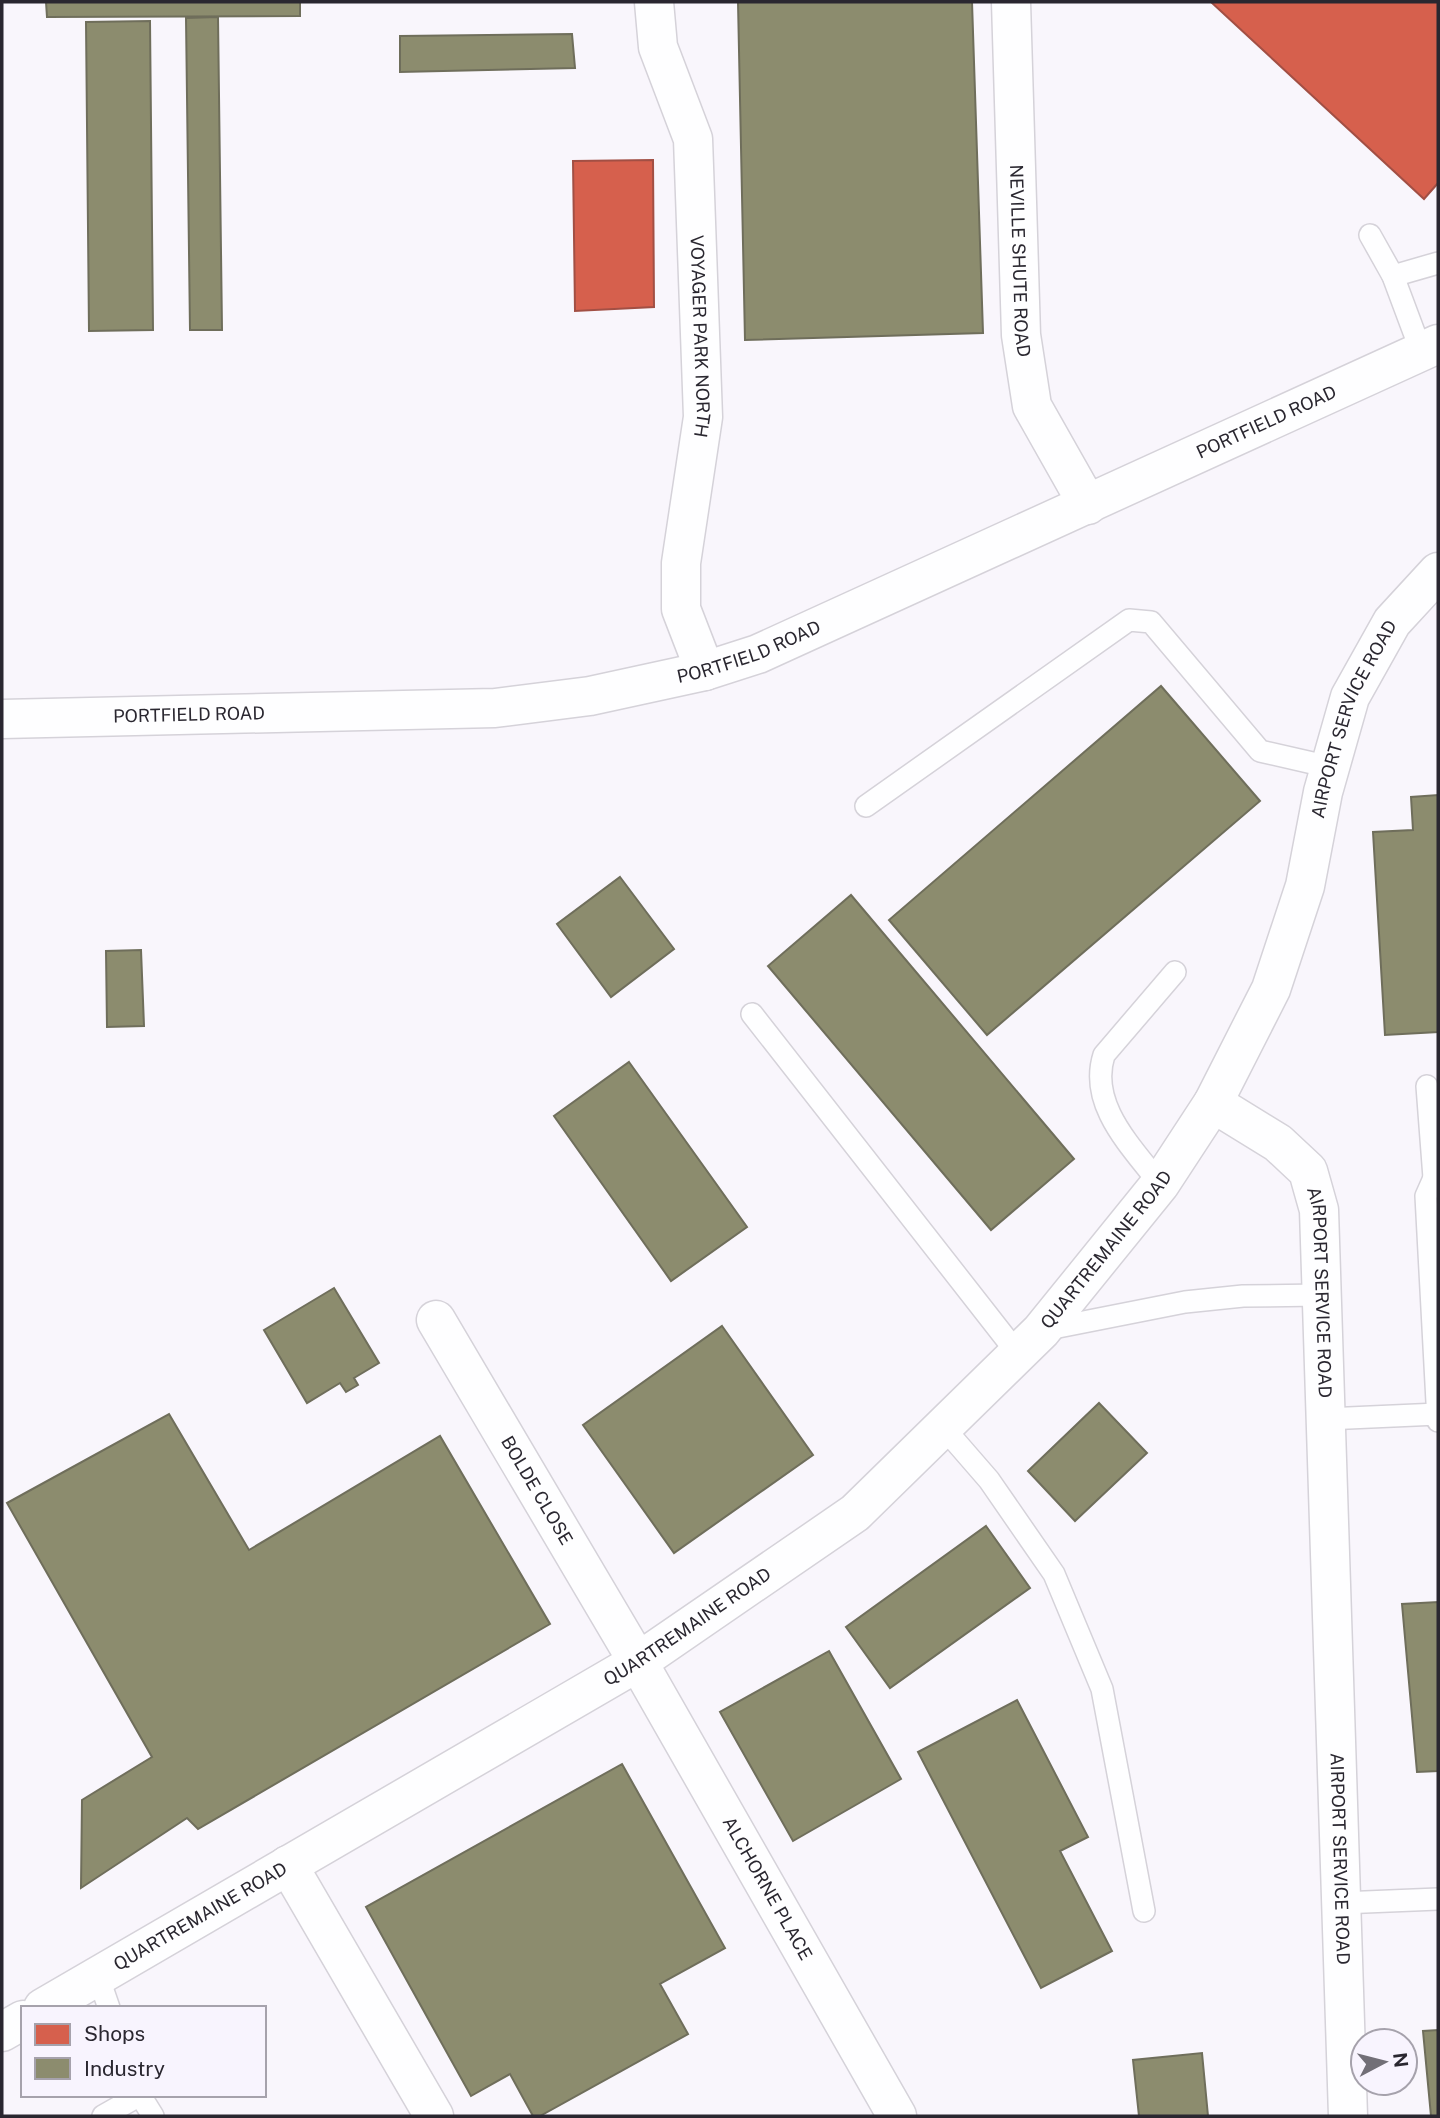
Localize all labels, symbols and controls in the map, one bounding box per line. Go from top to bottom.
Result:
street label: NEVILLE SHUTE ROAD [1006,164,1035,359]
street label: VOYAGER PARK NORTH [686,235,714,439]
street label: PORTFIELD ROAD [1193,381,1340,463]
street label: PORTFIELD ROAD [675,616,824,687]
street label: AIRPORT SERVICE ROAD [1307,616,1401,820]
street label: PORTFIELD ROAD [113,702,265,727]
street label: QUARTREMAINE ROAD [1036,1167,1176,1333]
street label: AIRPORT SERVICE ROAD [1303,1184,1336,1398]
street label: BOLDE CLOSE [497,1432,577,1548]
street label: QUARTREMAINE ROAD [600,1563,775,1690]
street label: AIRPORT SERVICE ROAD [1326,1753,1354,1965]
street label: ALCHORNE PLACE [719,1813,817,1964]
street label: QUARTREMAINE ROAD [110,1857,290,1975]
legend [21,2006,266,2097]
text: Shops [84,2021,145,2046]
north arrow [1349,2027,1419,2097]
text: N [1389,2051,1413,2069]
text: Industry [84,2056,165,2081]

